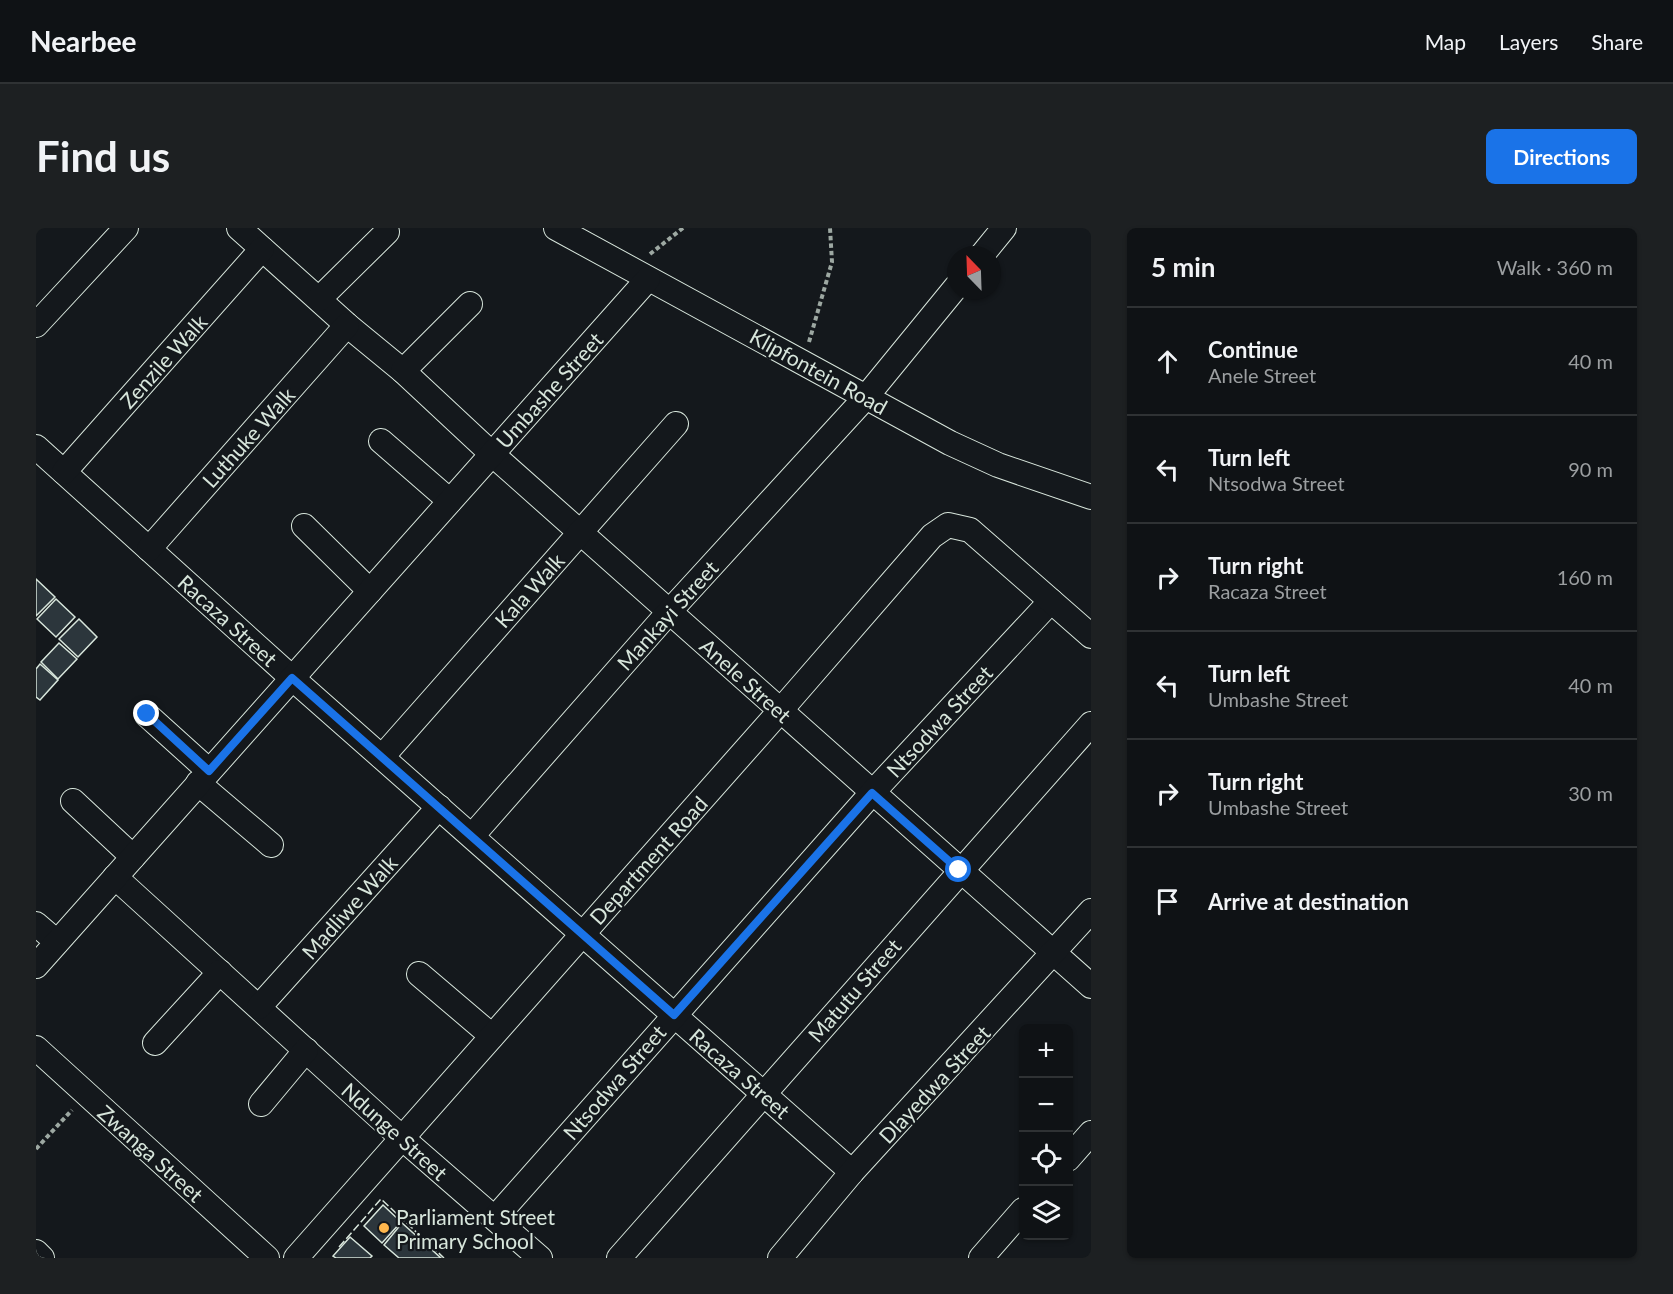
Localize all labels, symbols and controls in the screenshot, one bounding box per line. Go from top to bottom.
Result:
text: Nearbee [30,24,137,58]
text: Map [1425,29,1466,54]
text: Layers [1499,29,1558,54]
text: Share [1591,29,1643,54]
button: Directions [1486,129,1637,184]
text: Find us [36,131,170,181]
north arrow [947,246,1001,300]
text: 5 min [1151,251,1215,283]
text: Walk · 360 m [1497,255,1613,279]
street label: Zenzile Walk [114,309,212,413]
street label: Klipfontein Road [746,323,892,419]
street label: Umbashe Street [490,327,608,453]
text: Continue [1208,336,1298,363]
icon: ahead [1151,345,1184,378]
text: 40 m [1568,349,1613,373]
text: Anele Street [1208,363,1316,387]
street label: Luthuke Walk [197,382,300,492]
text: Turn left [1208,444,1290,471]
icon: left [1151,453,1184,486]
text: 90 m [1568,457,1613,481]
text: Ntsodwa Street [1208,471,1345,495]
street label: Kala Walk [489,547,569,632]
text: Turn right [1208,552,1303,579]
street label: Mankayi Street [611,555,723,675]
icon: right [1151,561,1184,594]
text: 160 m [1557,565,1613,589]
street label: Racaza Street [173,569,283,671]
text: Racaza Street [1208,579,1327,603]
street label: Anele Street [695,633,797,728]
street label: Ntsodwa Street [881,660,997,782]
text: Turn left [1208,660,1290,687]
icon: left [1151,669,1184,702]
text: 40 m [1568,673,1613,697]
text: Umbashe Street [1208,687,1348,711]
route end [133,700,159,726]
text: Turn right [1208,768,1303,795]
icon: right [1151,777,1184,810]
text: 30 m [1568,781,1613,805]
street label: Department Road [584,791,712,929]
text: Umbashe Street [1208,795,1348,819]
street label: Madliwe Walk [296,850,402,964]
route start [945,856,971,882]
icon: arrive [1151,885,1184,918]
text: Arrive at destination [1208,888,1409,915]
street label: Matutu Street [802,933,906,1047]
street label: Ntsodwa Street [557,1019,671,1144]
street label: Dlayedwa Street [873,1020,995,1148]
street label: Racaza Street [685,1023,796,1124]
map controls [1019,1024,1073,1240]
button: + [1019,1024,1073,1078]
street label: Ndunge Street [337,1077,453,1185]
button: − [1019,1078,1073,1132]
street label: Zwanga Street [93,1099,209,1207]
button: locate [1019,1132,1073,1186]
button: layers [1019,1186,1073,1240]
place label: Parliament Street Primary School [396,1204,555,1253]
marker: Parliament Street Primary School [377,1221,391,1235]

